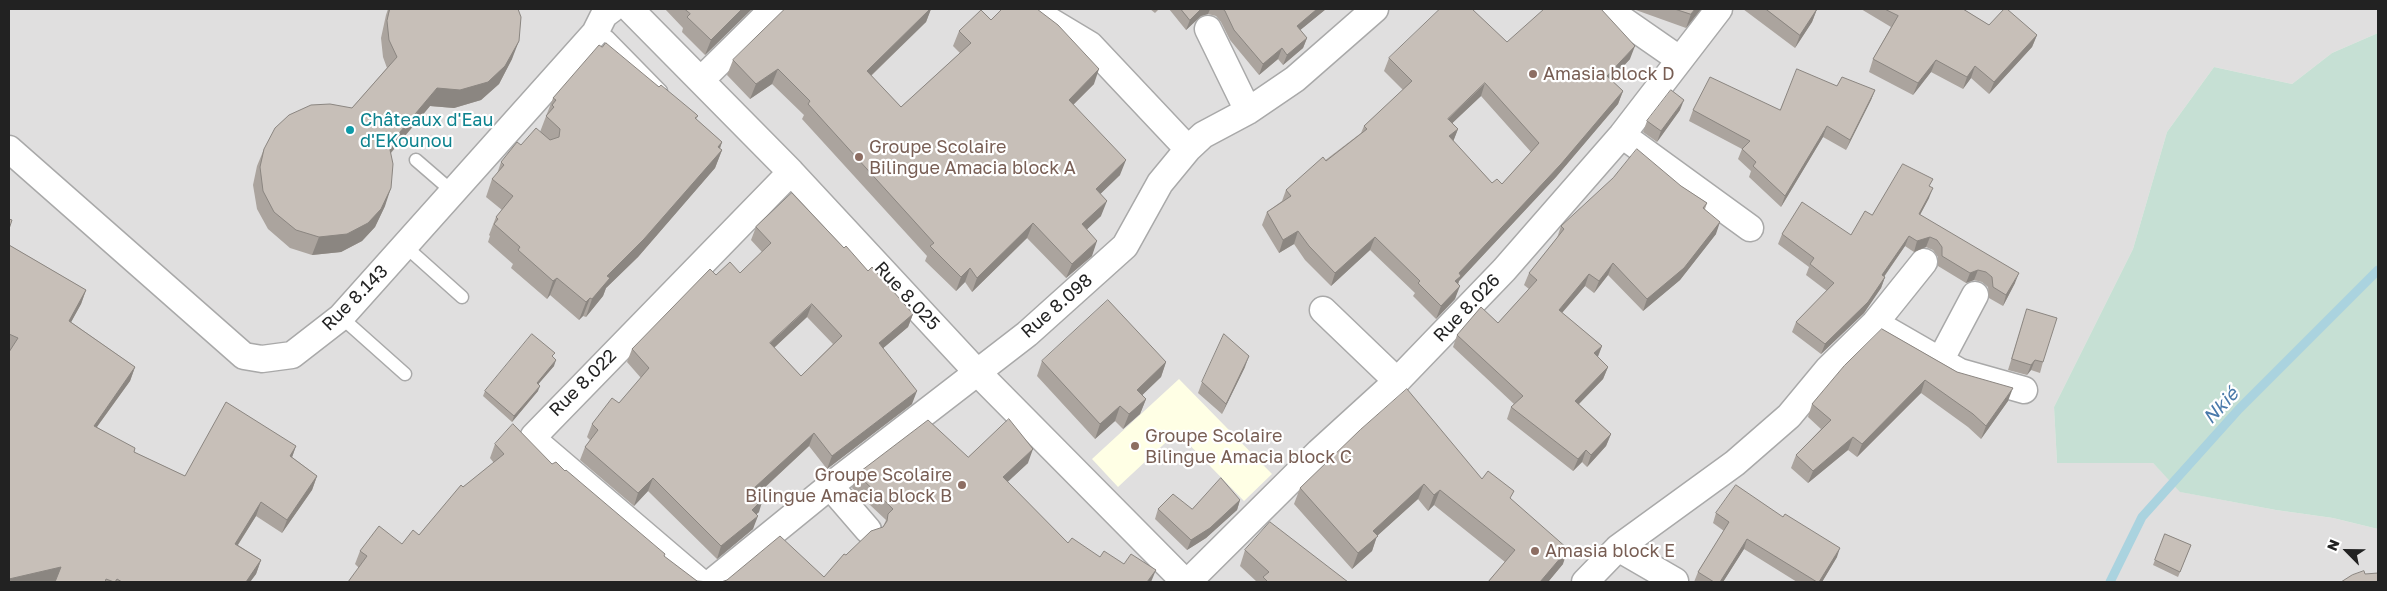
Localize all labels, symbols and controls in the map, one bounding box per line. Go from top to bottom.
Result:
place label: Amasia block D [1543,63,1675,85]
marker: Amasia block D [1527,68,1539,80]
place label: Châteaux d'Eau d'EKounou [360,109,493,152]
marker: Châteaux d'Eau d'EKounou [344,124,356,136]
place label: Groupe Scolaire Bilingue Amacia block A [869,136,1076,178]
marker: Groupe Scolaire Bilingue Amacia block A [853,151,865,163]
street label: Rue 8.025 [870,257,944,335]
street label: Rue 8.143 [318,261,392,335]
street label: Rue 8.098 [1017,269,1097,343]
street label: Rue 8.026 [1429,269,1505,347]
street label: Rue 8.022 [545,345,621,421]
water label: Nkié [2199,383,2243,429]
place label: Groupe Scolaire Bilingue Amacia block C [1145,425,1352,468]
marker: Groupe Scolaire Bilingue Amacia block C [1129,440,1141,452]
place label: Groupe Scolaire Bilingue Amacia block B [745,464,952,506]
marker: Groupe Scolaire Bilingue Amacia block B [956,479,968,491]
north arrow [2322,526,2372,576]
text: N [2323,537,2343,553]
place label: Amasia block E [1545,540,1675,562]
marker: Amasia block E [1529,545,1541,557]

